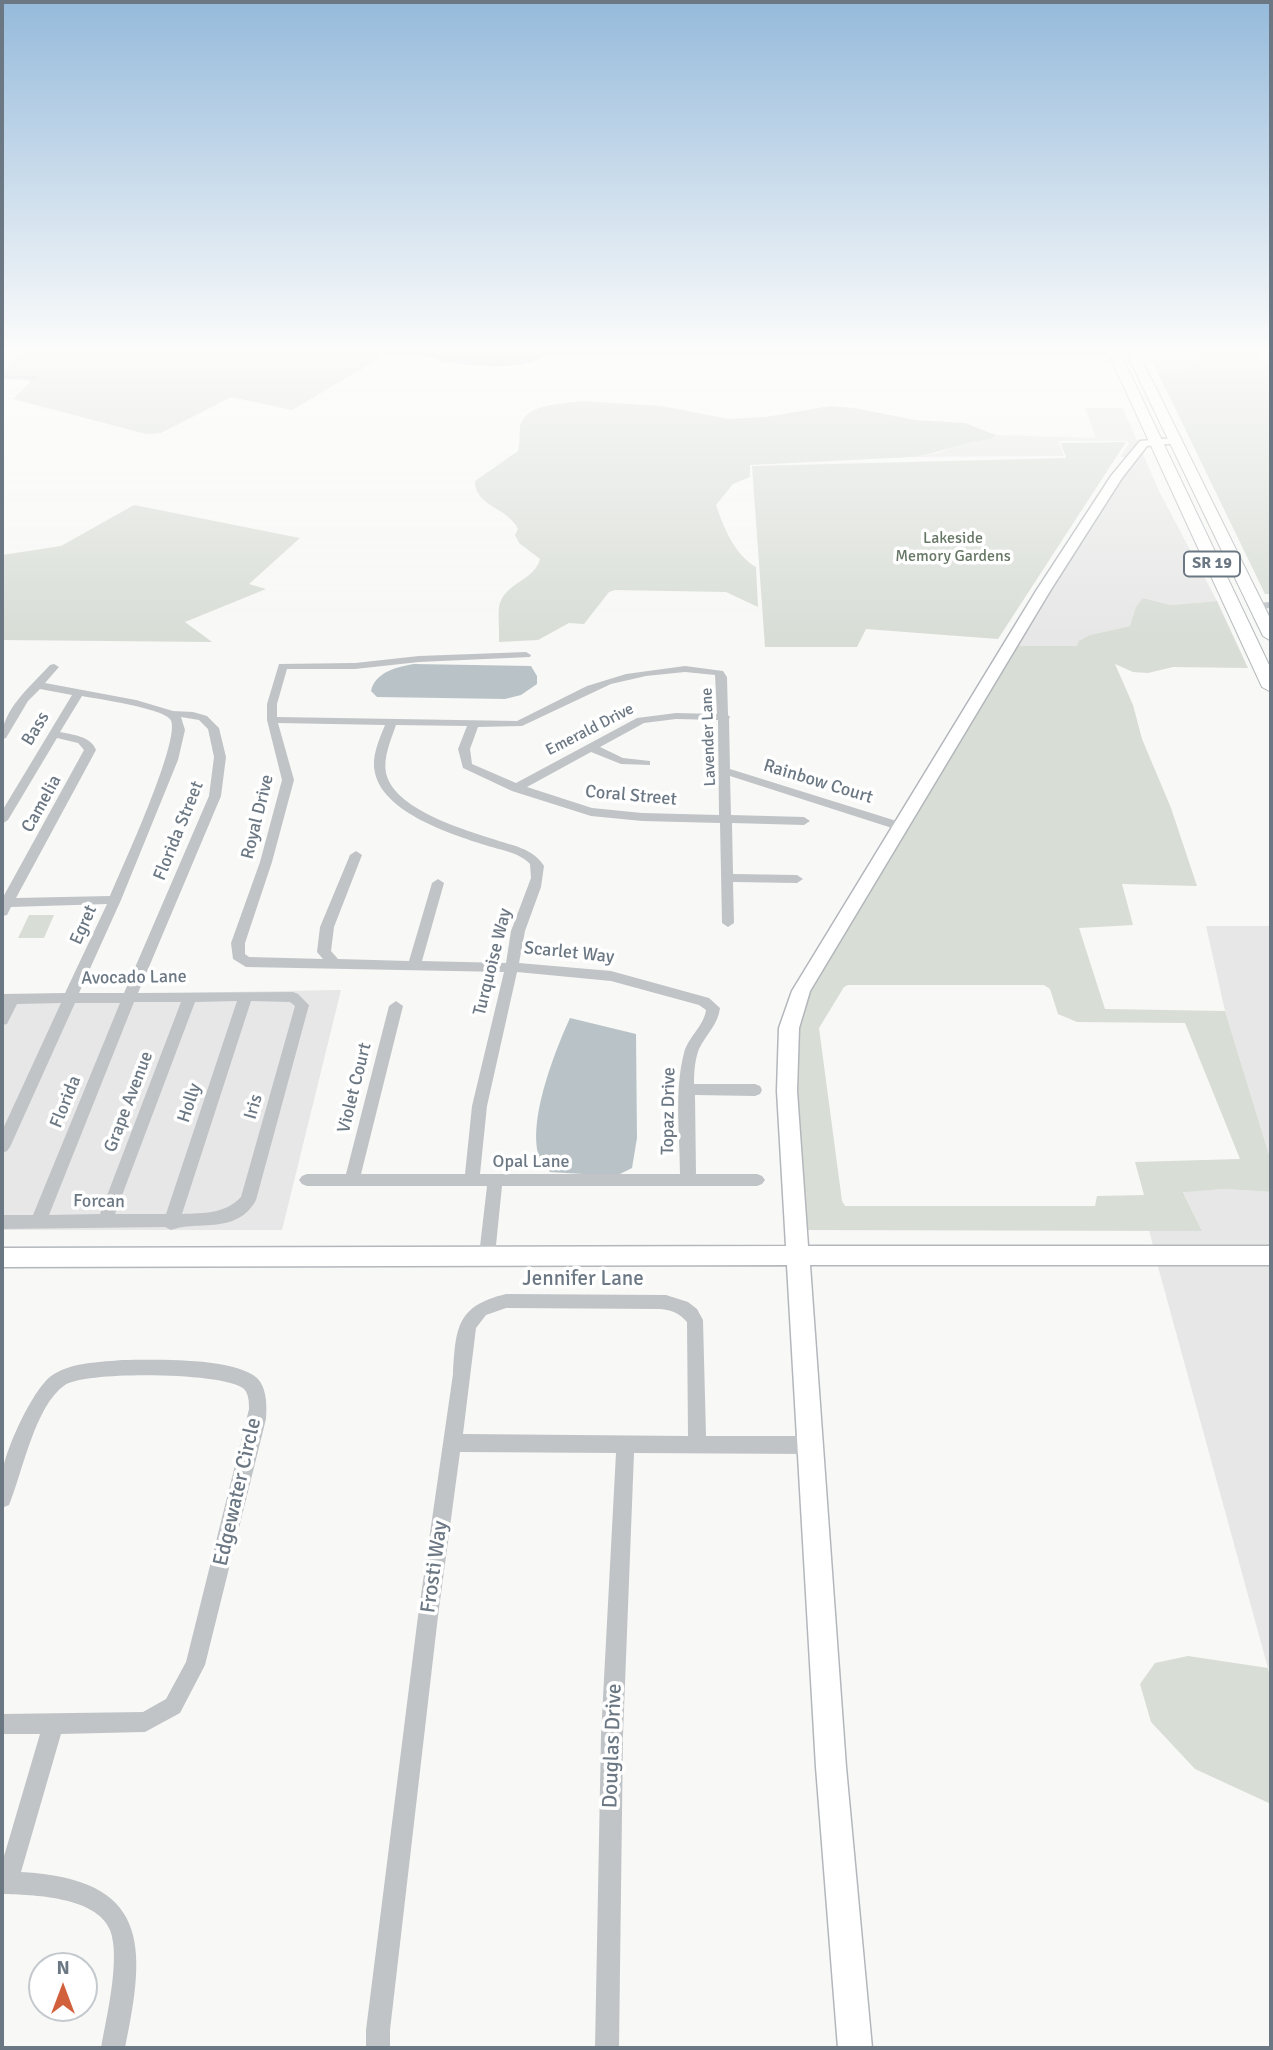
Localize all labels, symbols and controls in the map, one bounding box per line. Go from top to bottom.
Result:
park label: Lakeside Memory Gardens [895,529,1011,567]
road number: SR 19 [1184,552,1240,576]
street label: Lavender Lane [698,687,720,787]
street label: Emerald Drive [543,700,637,760]
street label: Bass [18,708,54,750]
street label: Rainbow Court [761,755,875,809]
street label: Camelia [17,771,67,837]
street label: Royal Drive [237,772,279,862]
street label: Florida Street [149,778,209,884]
street label: Coral Street [584,781,678,811]
street label: Egret [66,902,102,948]
street label: Turquoise Way [469,906,517,1018]
street label: Scarlet Way [523,938,615,968]
street label: Avocado Lane [81,966,187,990]
street label: Violet Court [333,1041,377,1135]
street label: Grape Avenue [100,1049,158,1155]
street label: Topaz Drive [657,1067,681,1155]
street label: Florida [46,1073,86,1131]
street label: Holly [174,1081,206,1125]
street label: Iris [240,1092,268,1122]
street label: Opal Lane [493,1151,569,1173]
street label: Forcan [73,1191,125,1213]
street label: Jennifer Lane [522,1266,644,1292]
street label: Edgewater Circle [209,1415,267,1569]
street label: Frosti Way [416,1519,454,1615]
street label: Douglas Drive [598,1683,628,1809]
north arrow [28,1952,98,2022]
text: N [56,1956,70,1980]

